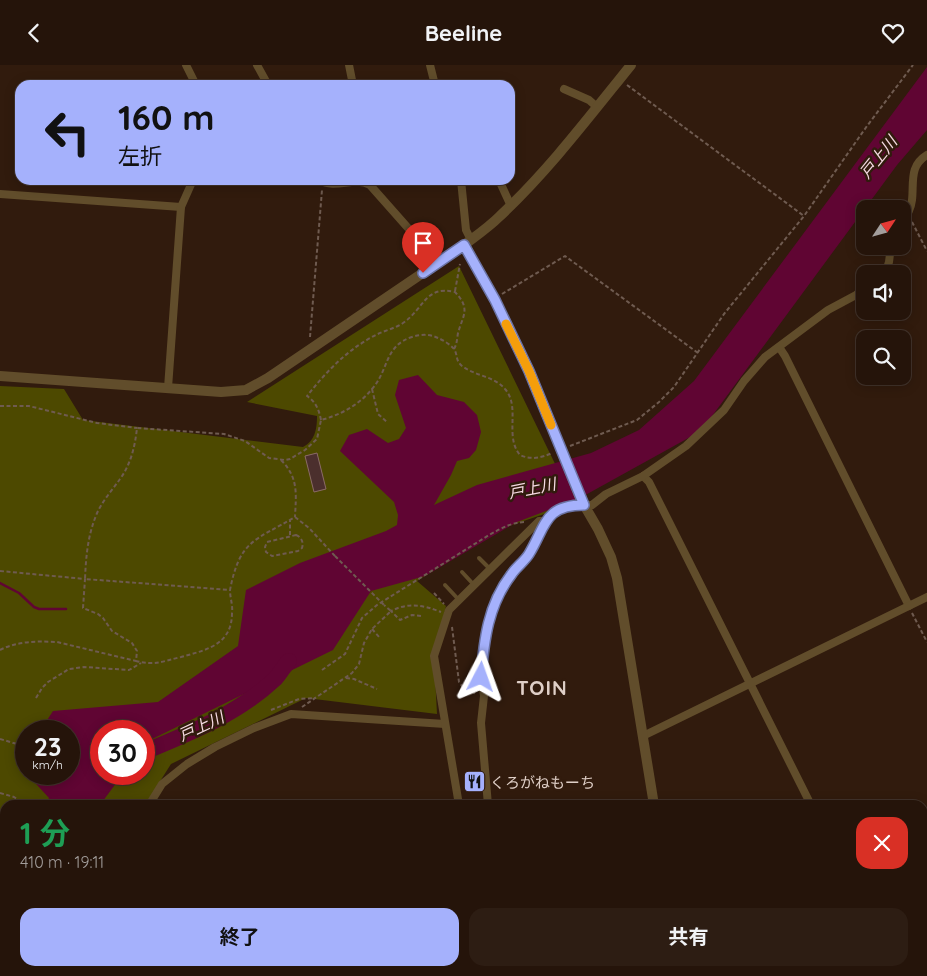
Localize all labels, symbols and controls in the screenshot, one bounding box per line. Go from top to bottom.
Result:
icon: back [20,19,48,47]
text: Beeline [425,19,502,47]
icon: heart [879,19,907,47]
text: 160 m [118,95,215,139]
icon: left [35,100,100,165]
water label: 戸上川 [855,131,902,182]
text: 左折 [118,142,162,170]
north arrow [856,200,911,255]
map controls [856,200,911,385]
pin [402,222,444,273]
icon: arrive [409,229,437,257]
button: sound [856,265,911,320]
button: search [856,330,911,385]
water label: 戸上川 [507,473,559,502]
position arrow [454,650,506,702]
district label: TOIN [516,675,568,700]
water label: 戸上川 [175,706,229,745]
speed limit sign: 30 [90,720,155,785]
text: 23 [34,731,61,762]
text: km/h [32,757,63,772]
restaurant icon: くろがねもーち [462,770,486,794]
place label: くろがねもーち [490,773,595,792]
text: 1 分 [20,814,70,852]
button: close [856,817,908,869]
text: 410 m · 19:11 [20,852,104,872]
button: 終了 [20,908,459,966]
button: 共有 [469,908,908,966]

